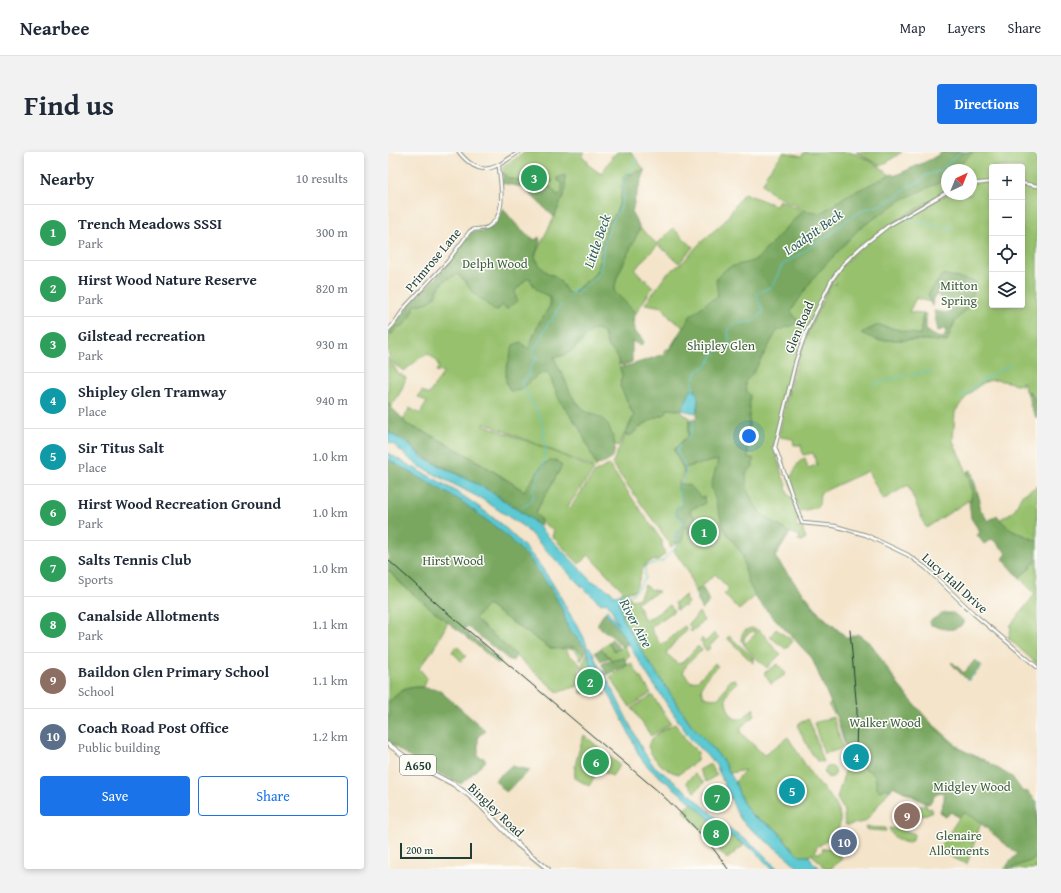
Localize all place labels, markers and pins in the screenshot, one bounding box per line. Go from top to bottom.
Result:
pin: 3 [521,163,547,193]
pin: 1 [691,517,717,547]
pin: 2 [577,667,603,697]
pin: 4 [843,742,869,772]
pin: 6 [583,747,609,777]
pin: 5 [779,776,805,806]
pin: 7 [704,783,730,813]
pin: 9 [894,801,920,831]
pin: 8 [703,818,729,848]
pin: 10 [831,827,857,857]

